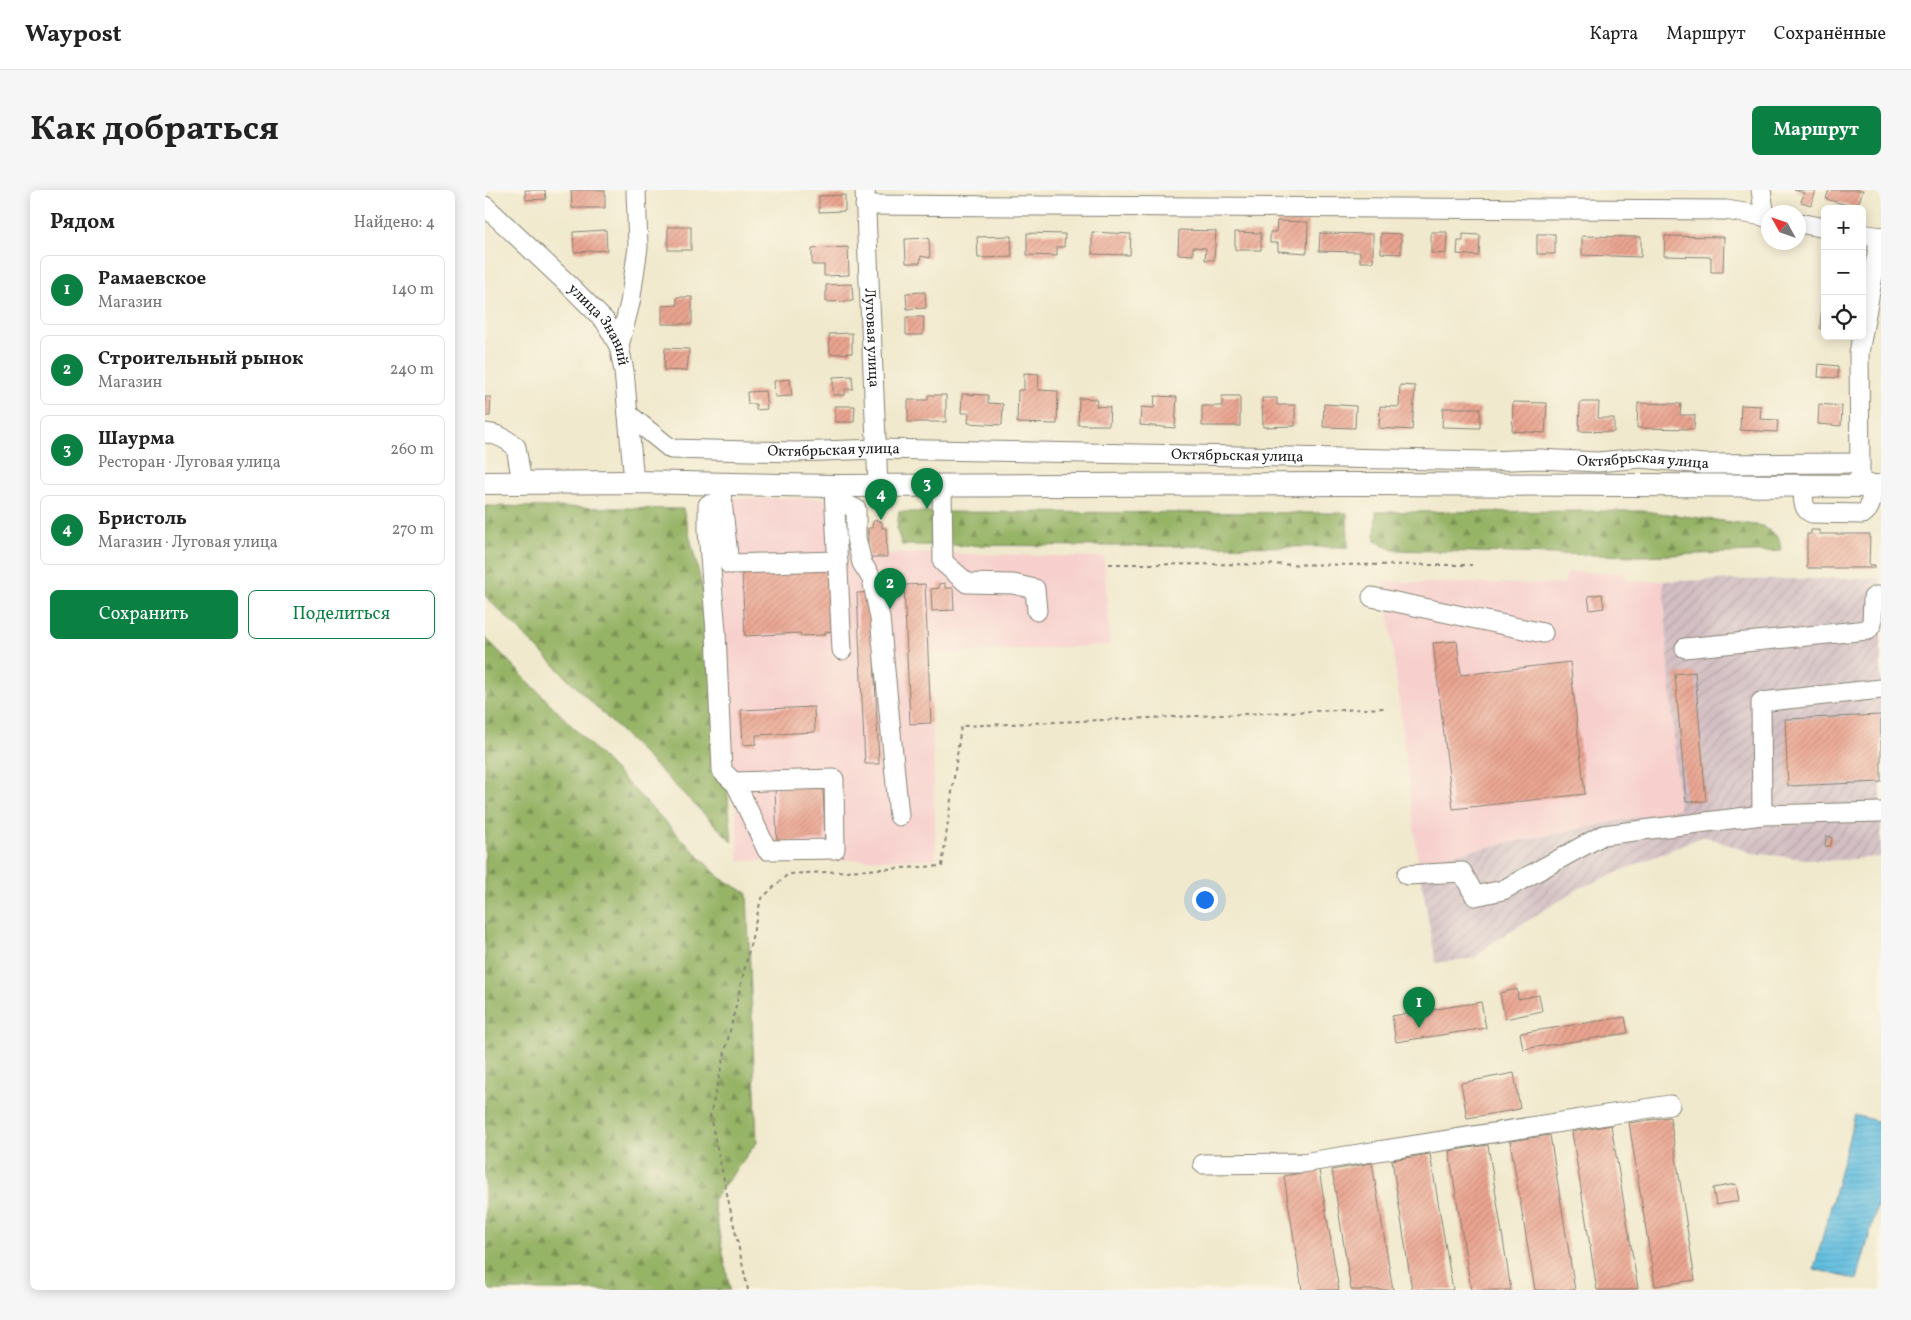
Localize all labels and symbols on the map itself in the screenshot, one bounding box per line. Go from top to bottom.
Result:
north arrow [1761,205,1806,250]
street label: улица Знаний [563,279,633,368]
street label: Луговая улица [859,288,884,388]
street label: Октябрьская улица [767,438,900,463]
street label: Октябрьская улица [1171,444,1304,468]
street label: Октябрьская улица [1576,447,1709,475]
pin: 3 [911,468,943,509]
pin: 4 [865,479,897,520]
pin: 2 [874,568,906,609]
your location [1192,887,1218,913]
pin: 1 [1403,987,1435,1028]

